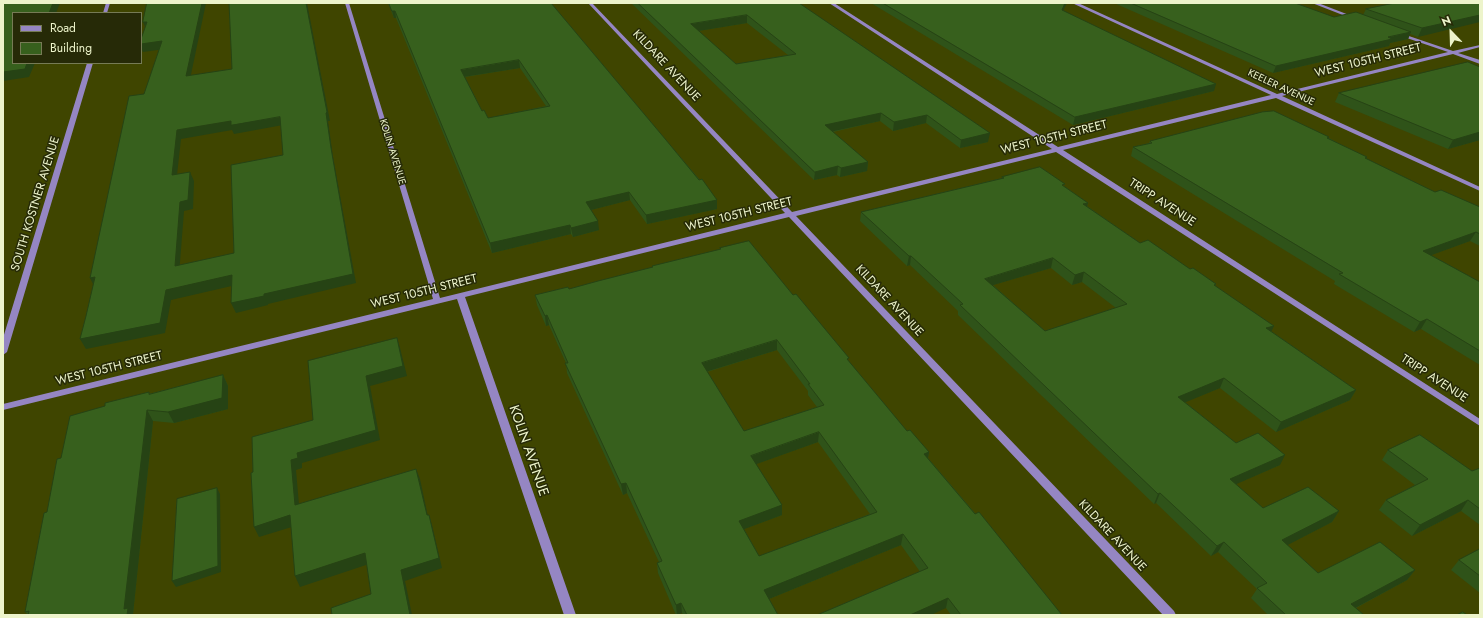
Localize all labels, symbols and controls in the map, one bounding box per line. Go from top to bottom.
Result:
legend [12,12,142,64]
north arrow [1431,12,1471,52]
text: N [1439,12,1453,30]
text: Road [50,19,76,37]
street label: KILDARE AVENUE [629,27,703,105]
text: Building [50,39,92,57]
street label: WEST 105TH STREET [1313,41,1423,81]
street label: KEELER AVENUE [1246,67,1316,109]
street label: KOLIN AVENUE [376,118,408,186]
street label: WEST 105TH STREET [999,118,1109,158]
street label: SOUTH KOSTNER AVENUE [9,135,63,273]
street label: TRIPP AVENUE [1126,176,1198,230]
street label: WEST 105TH STREET [684,195,794,235]
street label: KILDARE AVENUE [852,262,926,340]
street label: WEST 105TH STREET [369,272,479,312]
street label: WEST 105TH STREET [54,349,164,389]
street label: TRIPP AVENUE [1398,352,1470,406]
street label: KOLIN AVENUE [505,403,551,499]
street label: KILDARE AVENUE [1075,497,1149,575]

